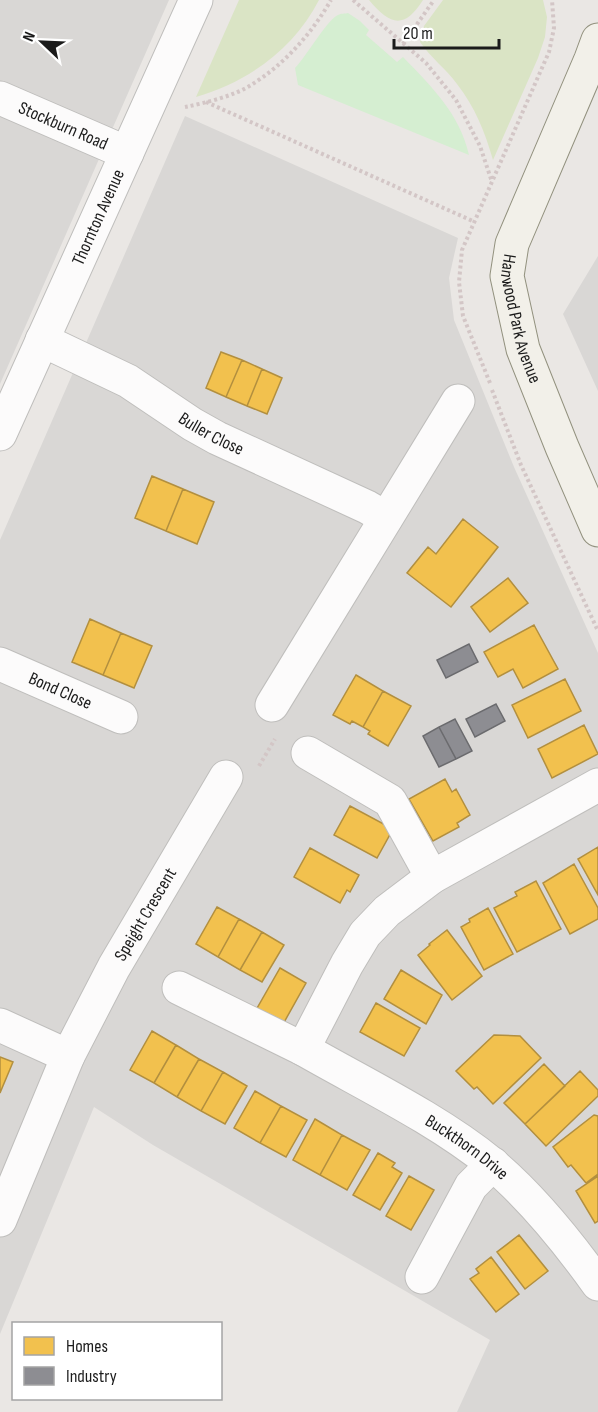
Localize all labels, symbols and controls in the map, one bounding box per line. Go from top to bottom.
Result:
north arrow [12,12,72,72]
scale bar [394,12,499,50]
text: 20 m [403,23,433,44]
text: N [19,29,40,44]
street label: Stockburn Road [15,97,111,154]
street label: Thornton Avenue [67,166,129,268]
street label: Hanwood Park Avenue [496,253,546,386]
street label: Buller Close [175,408,247,459]
street label: Bond Close [26,667,95,714]
street label: Speight Crescent [110,864,181,964]
street label: Buckthorn Drive [422,1110,513,1184]
legend [12,1322,222,1400]
text: Homes [66,1336,108,1357]
text: Industry [66,1366,117,1387]

